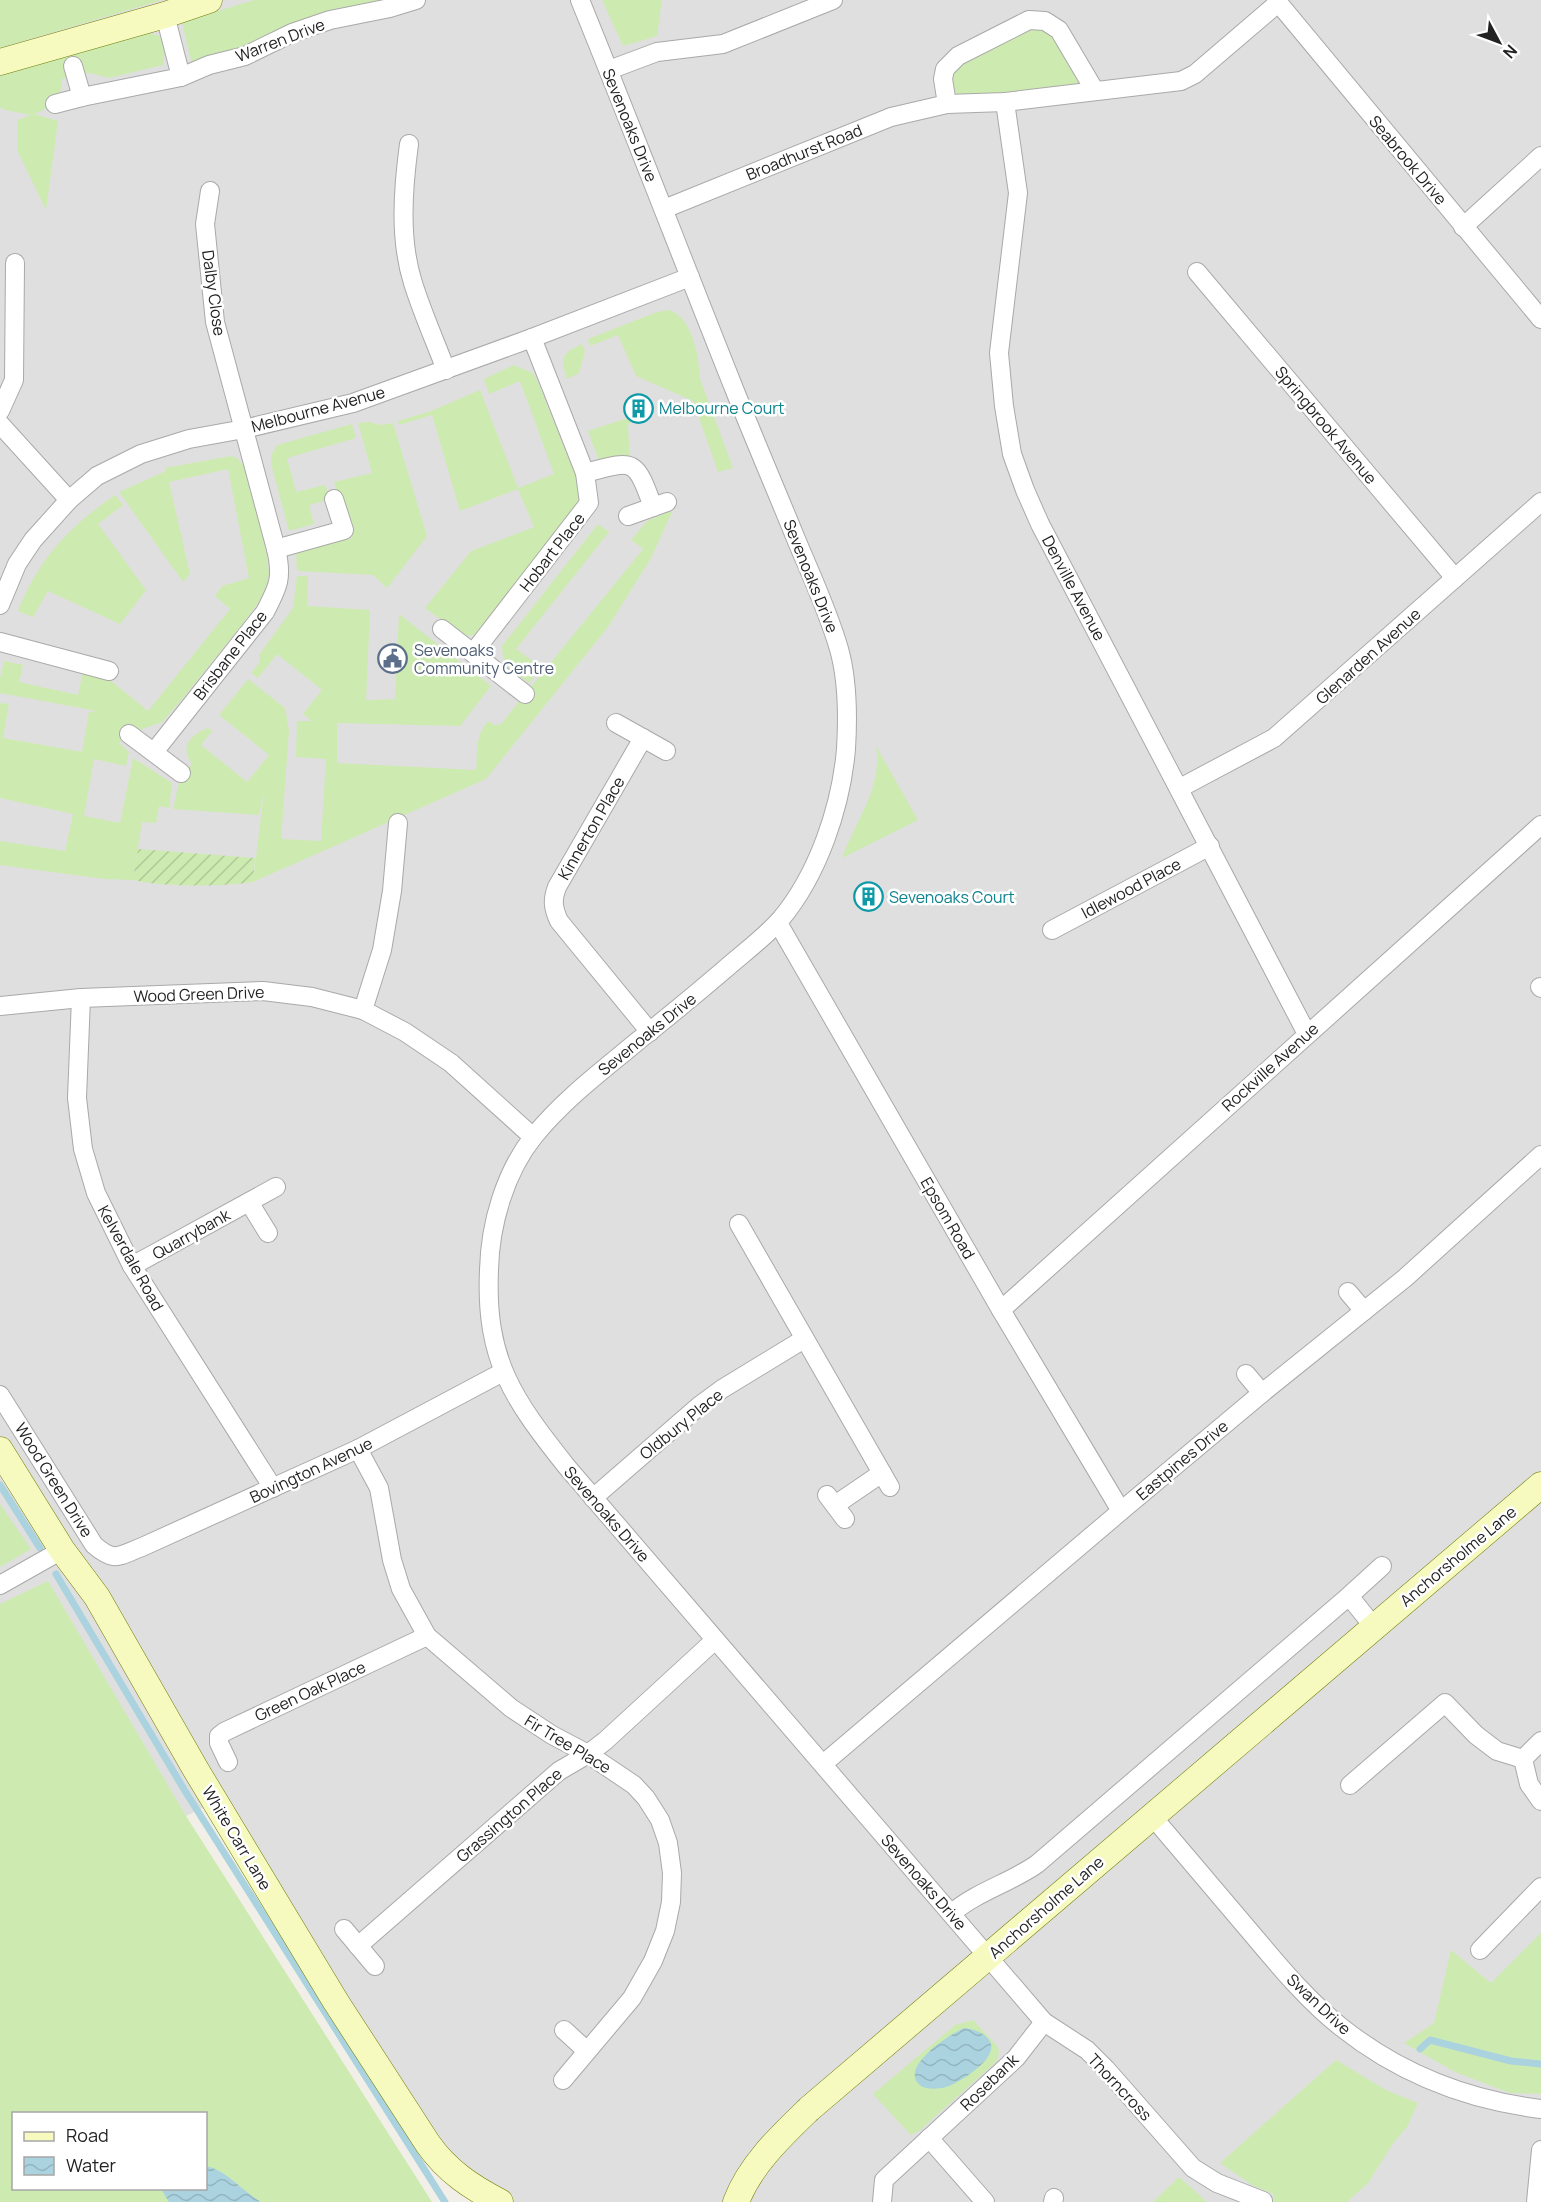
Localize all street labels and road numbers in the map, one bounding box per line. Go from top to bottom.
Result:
street label: Warren Drive [232,13,328,67]
street label: Sevenoaks Drive [597,65,663,185]
street label: Seabrook Drive [1364,111,1452,209]
street label: Broadhurst Road [743,119,865,185]
street label: Dalby Close [197,249,231,337]
street label: Springbrook Avenue [1270,361,1382,489]
street label: Melbourne Avenue [249,381,387,437]
street label: Hobart Place [514,508,590,596]
street label: Sevenoaks Drive [778,516,844,636]
street label: Denville Avenue [1037,532,1111,644]
street label: Glenarden Avenue [1311,603,1425,709]
street label: Brisbane Place [188,606,272,704]
street label: Kinnerton Place [553,772,629,884]
street label: Idlewood Place [1077,853,1185,923]
street label: Wood Green Drive [133,981,265,1007]
street label: Sevenoaks Drive [593,988,701,1080]
street label: Rockville Avenue [1217,1018,1323,1116]
street label: Epsom Road [916,1173,980,1263]
street label: Kelverdale Road [93,1201,169,1315]
street label: Quarrybank [148,1203,235,1264]
street label: Oldbury Place [635,1384,727,1464]
street label: Eastpines Drive [1131,1415,1233,1505]
street label: Wood Green Drive [10,1419,98,1541]
street label: Bovington Avenue [246,1432,376,1508]
street label: Sevenoaks Drive [559,1461,655,1567]
street label: Anchorsholme Lane [1395,1501,1521,1611]
street label: Green Oak Place [251,1656,369,1726]
street label: Fir Tree Place [521,1710,615,1778]
street label: Grassington Place [451,1763,567,1867]
street label: White Carr Lane [197,1782,277,1894]
street label: Sevenoaks Drive [876,1829,972,1935]
street label: Anchorsholme Lane [984,1851,1108,1963]
street label: Swan Drive [1282,1968,1356,2040]
street label: Rosebank [955,2048,1024,2115]
street label: Thorncross [1083,2049,1157,2125]

